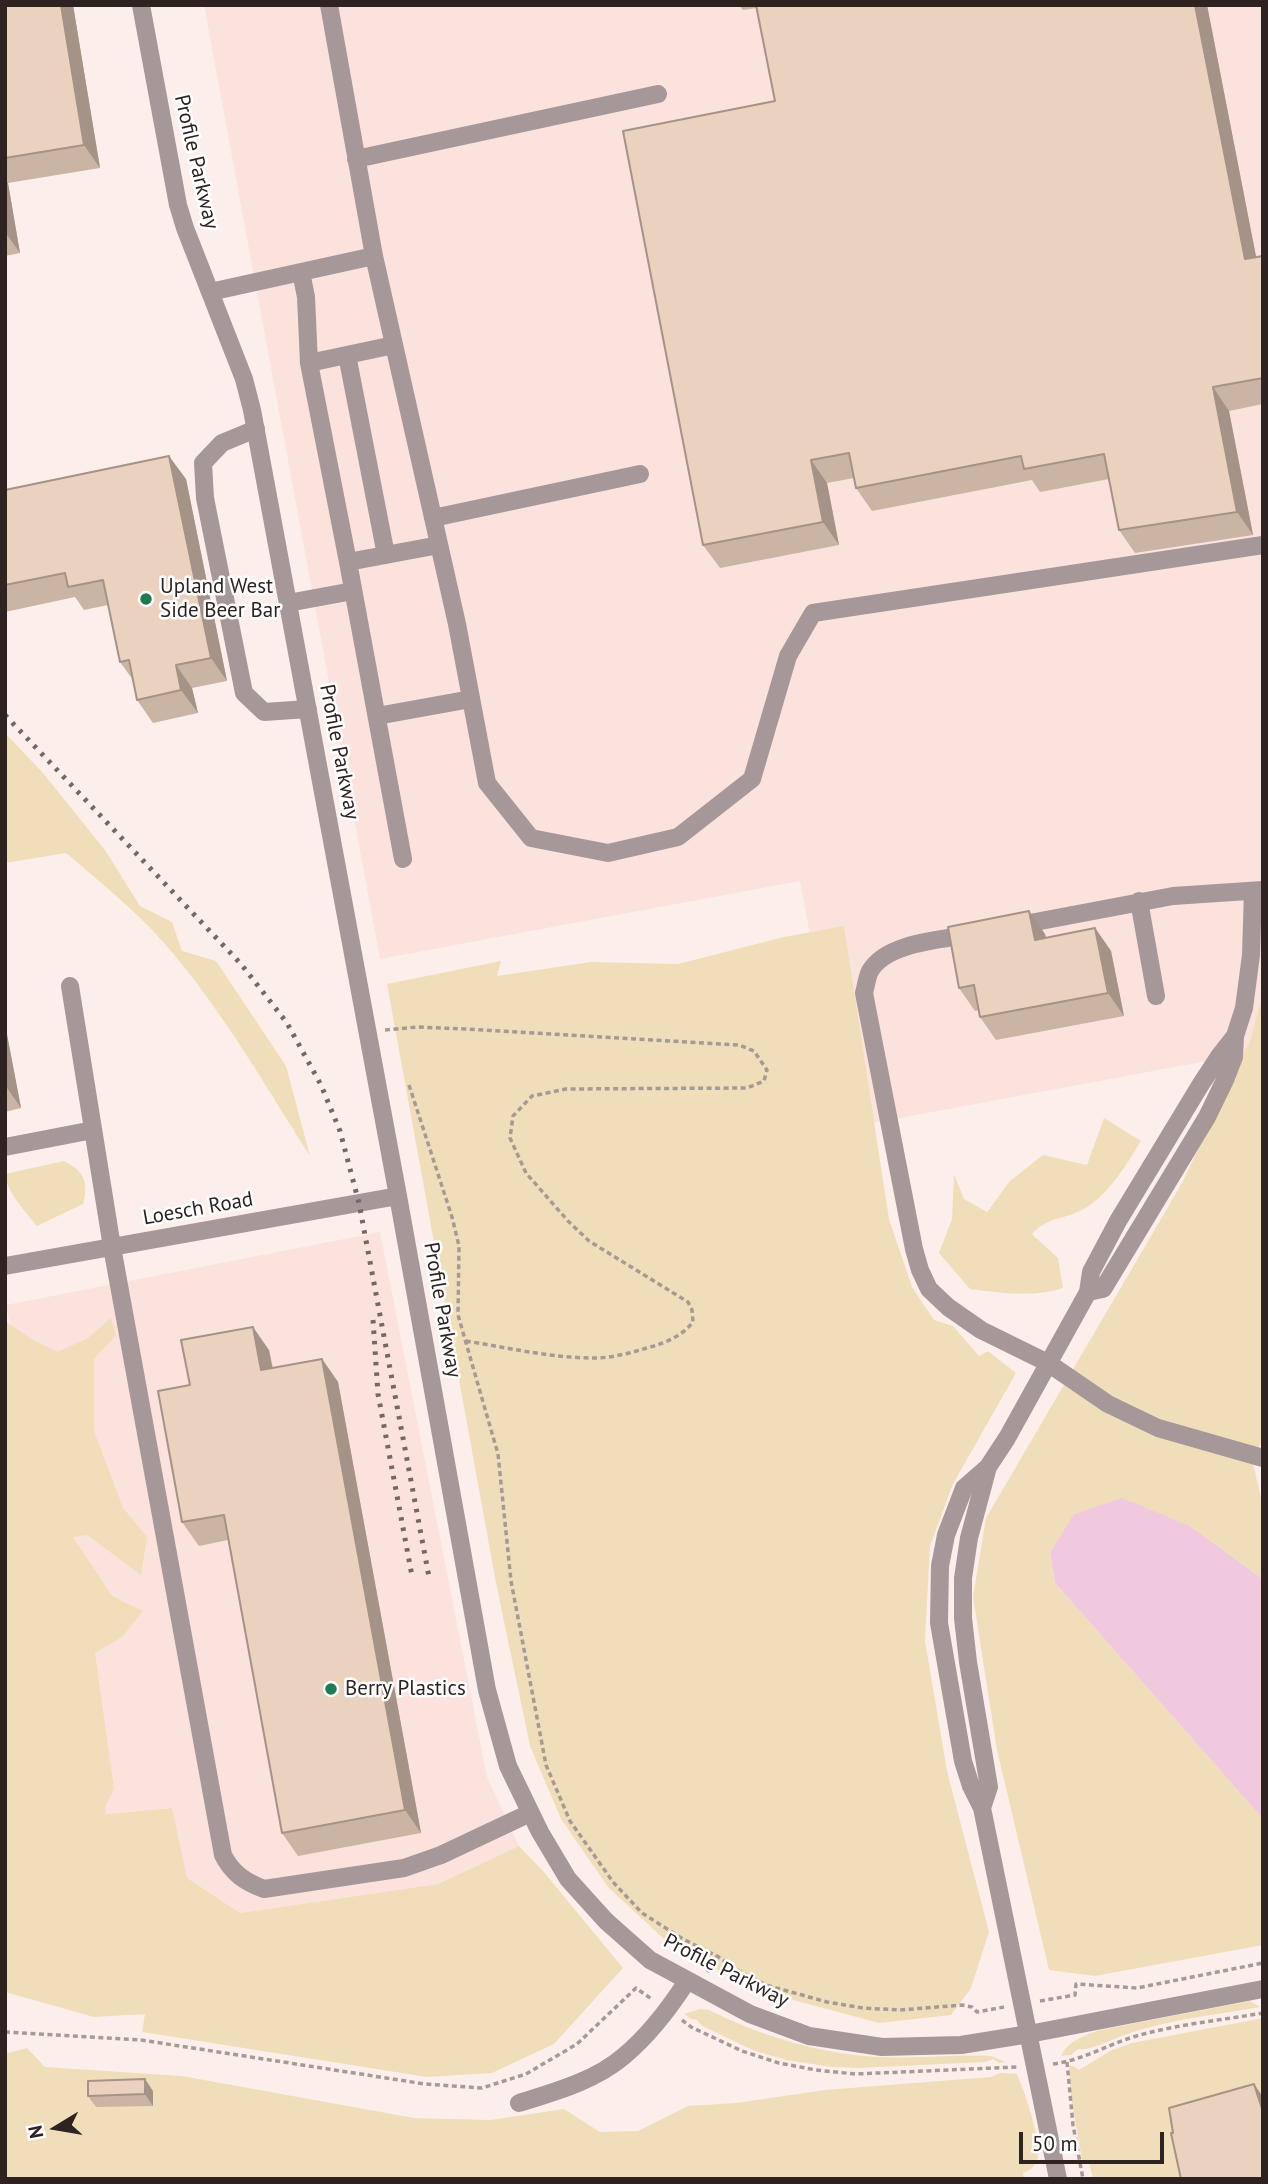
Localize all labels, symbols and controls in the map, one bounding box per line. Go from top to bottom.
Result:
street label: Profile Parkway [168,92,224,232]
place label: Upland West Side Beer Bar [160,574,280,624]
marker: Upland West Side Beer Bar [138,591,154,607]
street label: Profile Parkway [314,682,364,822]
street label: Loesch Road [141,1187,255,1231]
street label: Profile Parkway [418,1240,466,1380]
place label: Berry Plastics [345,1676,466,1702]
marker: Berry Plastics [323,1681,339,1697]
street label: Profile Parkway [659,1929,793,2013]
north arrow [21,2093,91,2163]
scale bar [1023,2118,1168,2162]
text: N [22,2124,48,2140]
text: 50 m [1032,2130,1078,2157]

